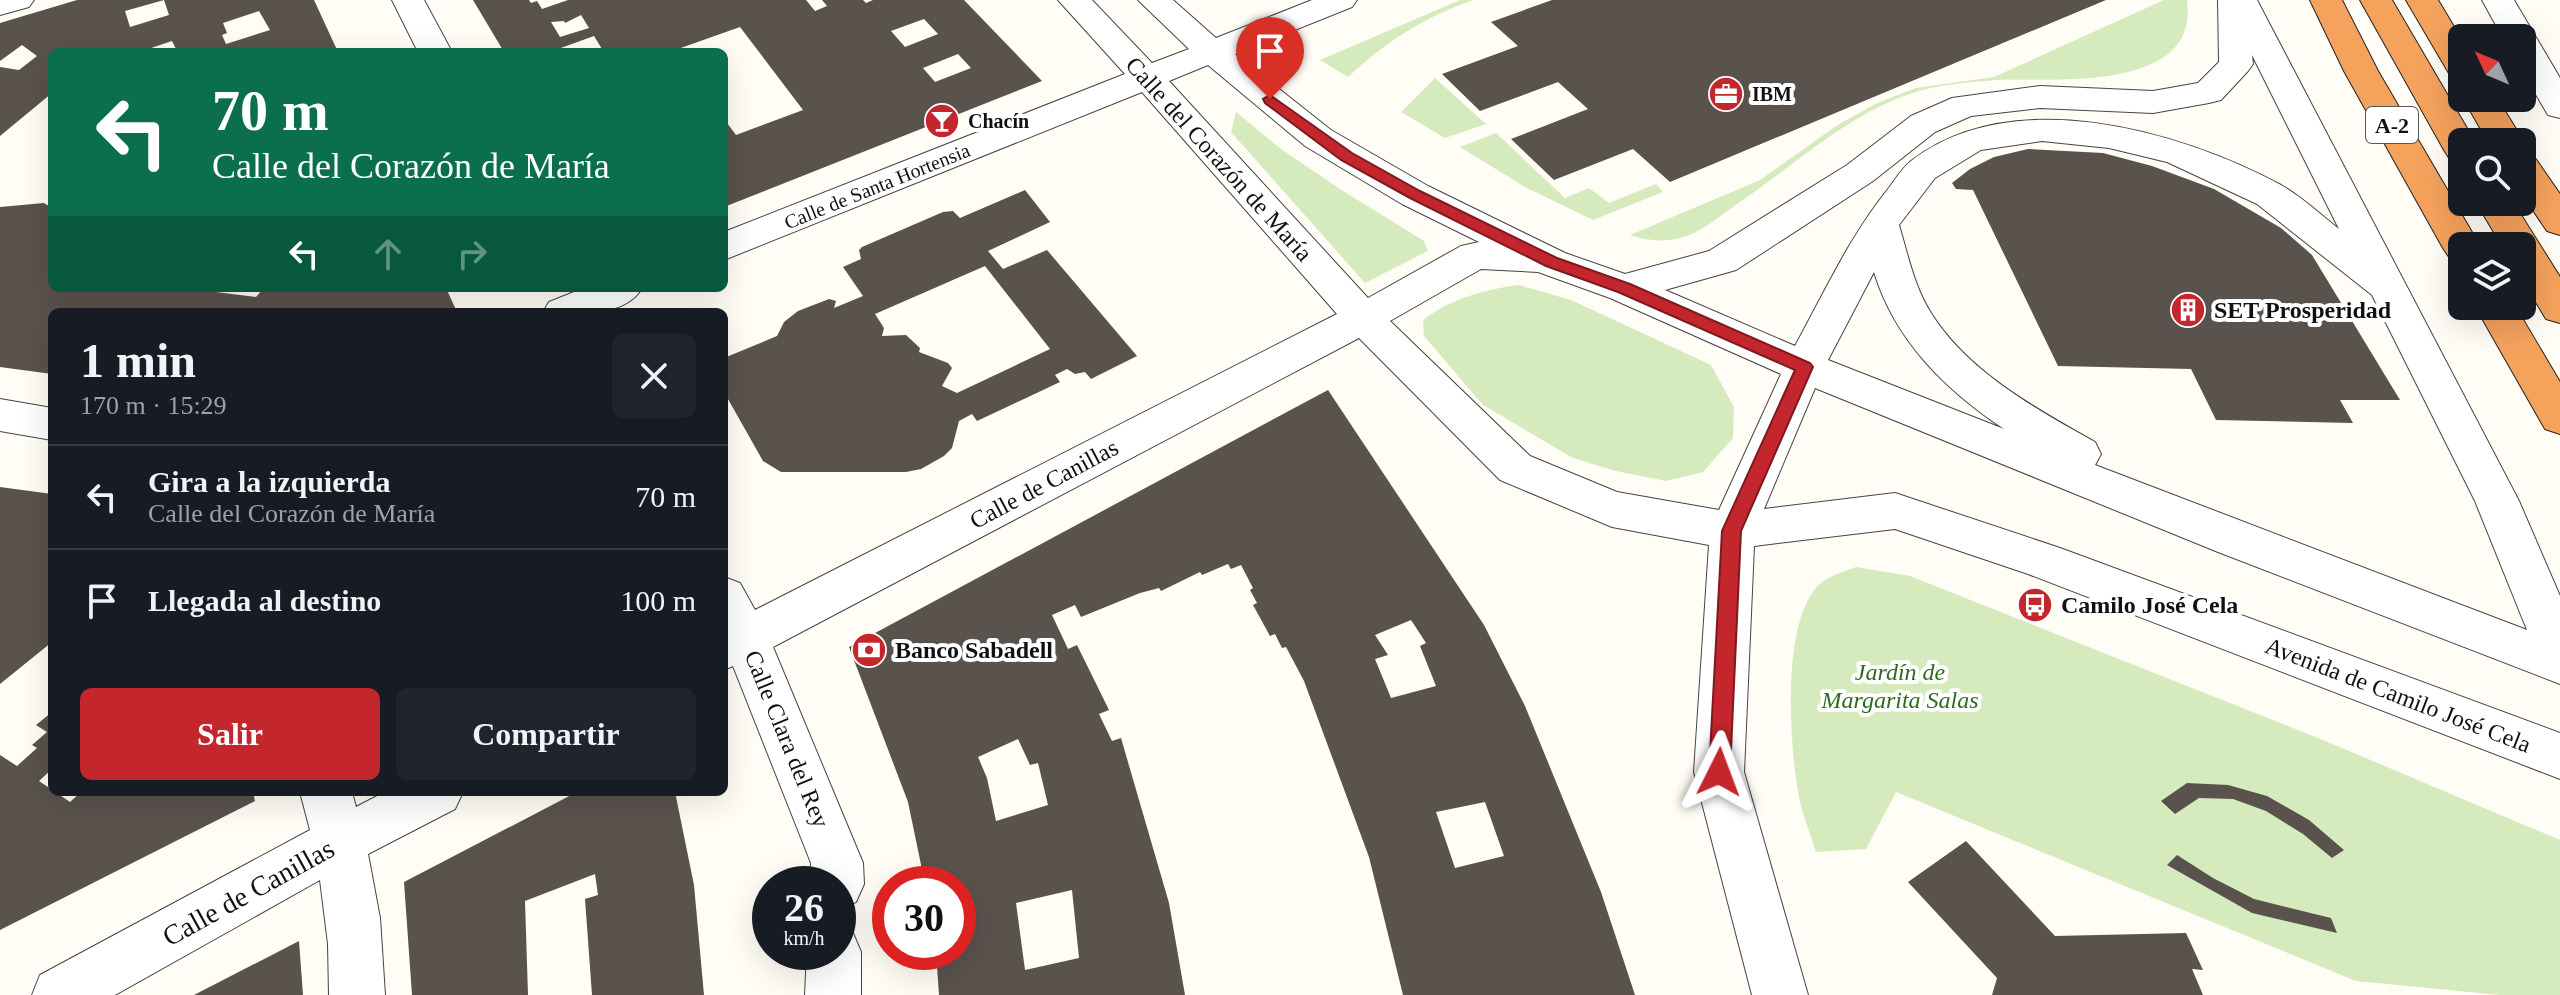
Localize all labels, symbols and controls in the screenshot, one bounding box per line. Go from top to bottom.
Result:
pin [1236,17,1304,99]
north arrow [2448,24,2536,112]
map controls [2448,24,2536,320]
icon: arrive [1248,29,1292,73]
street label: Calle del Corazón de María [1121,52,1318,267]
office icon: IBM [1707,75,1745,113]
icon: left [80,80,184,184]
text: 70 m [212,80,329,142]
place label: IBM [1752,83,1792,105]
bar icon: Chacín [923,102,961,140]
road number: A-2 [2366,107,2418,143]
place label: Chacín [968,110,1029,132]
button: search [2448,128,2536,216]
street label: Calle de Santa Hortensia [781,139,973,233]
text: Calle del Corazón de María [212,146,610,186]
icon: left [282,232,326,276]
icon: ahead [366,232,410,276]
icon: right [450,232,494,276]
button: layers [2448,232,2536,320]
building icon: SET Prosperidad [2169,291,2207,329]
place label: SET Prosperidad [2214,297,2392,323]
text: 1 min [80,334,196,387]
button: close [612,334,696,418]
text: 170 m · 15:29 [80,391,227,420]
street label: Calle de Canillas [966,434,1122,534]
text: Gira a la izquierda [148,465,391,498]
icon: left [80,475,124,519]
text: 70 m [635,480,696,513]
text: Calle del Corazón de María [148,499,435,528]
icon: arrive [80,579,124,623]
text: Llegada al destino [148,584,381,617]
text: 100 m [620,584,696,617]
bus stop icon: Camilo José Cela [2016,586,2054,624]
place label: Camilo José Cela [2061,592,2238,618]
bank icon: Banco Sabadell [850,631,888,669]
street label: Avenida de Camilo José Cela [2262,632,2535,758]
place label: Banco Sabadell [895,637,1053,663]
street label: Calle Clara del Rey [740,647,834,831]
park label: Jardín de Margarita Salas [1820,659,1979,713]
button: Salir [80,688,380,780]
button: Compartir [396,688,696,780]
position arrow [1677,730,1761,814]
street label: Calle de Canillas [157,833,339,952]
speed limit sign: 30 [872,866,976,970]
text: 26 [784,885,824,930]
text: km/h [783,927,825,949]

